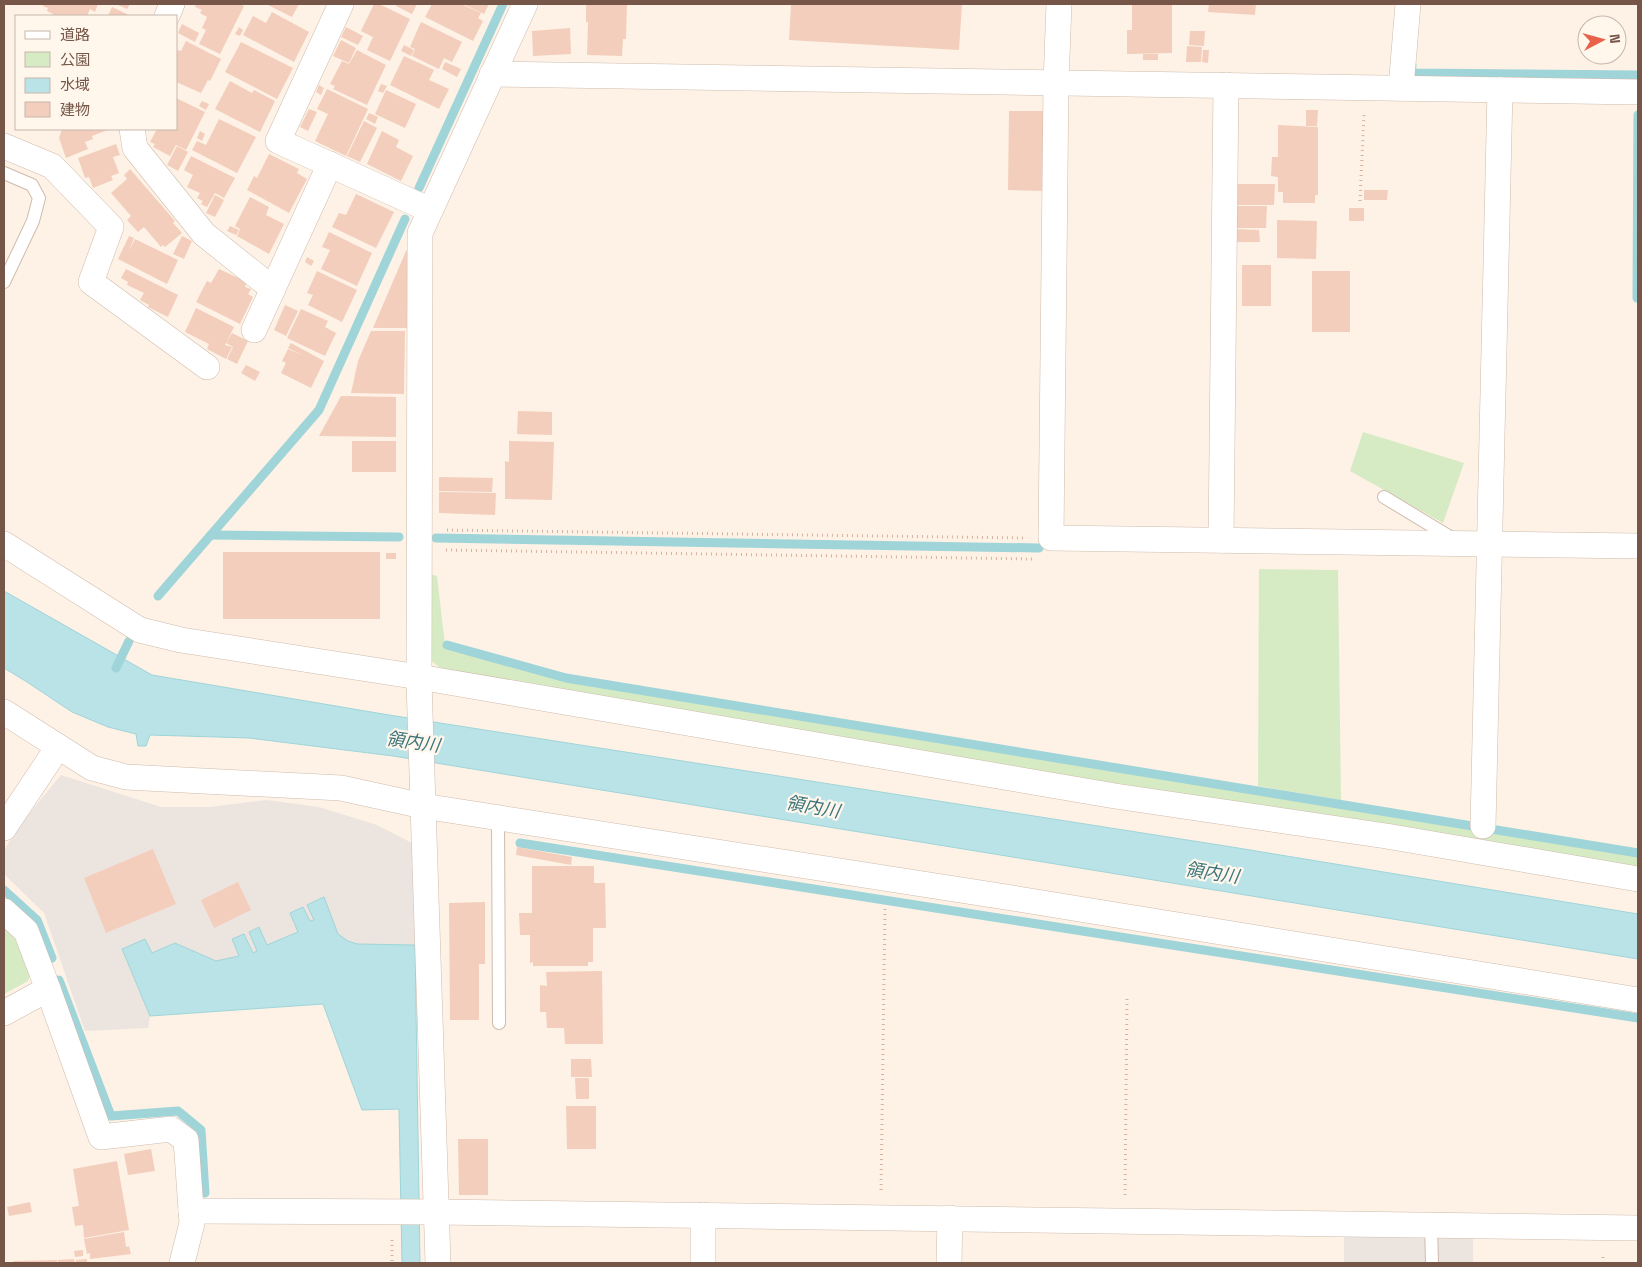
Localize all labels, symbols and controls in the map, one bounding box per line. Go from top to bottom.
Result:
legend [15,15,178,130]
north arrow [1577,15,1627,65]
text: 道路 [60,25,90,44]
text: N [1605,33,1624,44]
text: 公園 [60,50,90,69]
text: 水域 [60,75,90,94]
text: 建物 [60,100,90,119]
water label: 領内川 [385,726,443,757]
water label: 領内川 [785,790,844,823]
water label: 領内川 [1184,857,1243,888]

